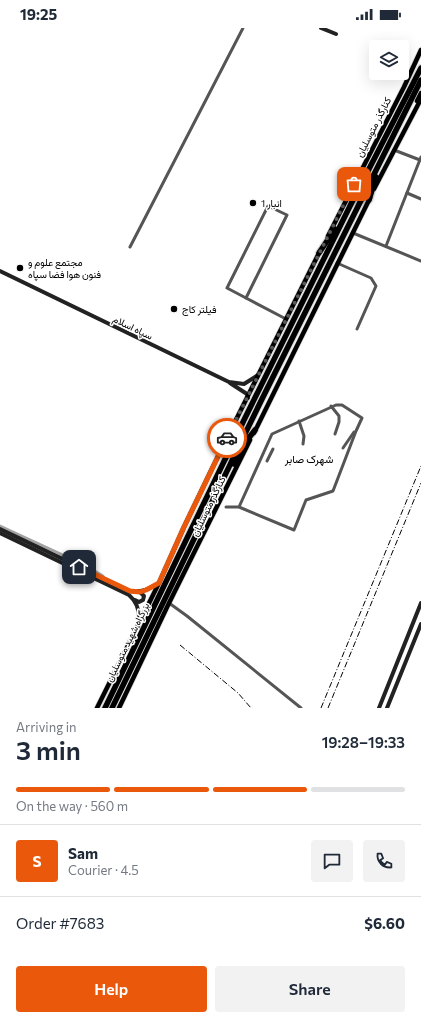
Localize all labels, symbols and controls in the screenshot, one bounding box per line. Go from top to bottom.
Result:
text: 19:25 [20,5,57,23]
map controls [369,40,409,80]
button: layers [369,40,409,80]
street label: کنارگذر متوسلیان [353,95,394,159]
pin [337,167,371,201]
icon: bag [343,173,365,195]
place label: انبار 1 [261,197,282,210]
marker: انبار 1 [248,198,258,208]
place label: مجتمع علوم و فنون هوا فضا سپاه [28,256,102,282]
marker: مجتمع علوم و فنون هوا فضا سپاه [15,263,25,273]
place label: فیلتر کاج [182,303,217,316]
marker: فیلتر کاج [169,304,179,314]
street label: سپاه اسلام [110,312,155,344]
courier [207,418,247,458]
icon: car [216,427,238,449]
district label: شهرک صابر [284,452,334,466]
street label: کنارگذر متوسلیان [188,473,229,538]
pin [62,550,96,584]
icon: home [68,556,90,578]
street label: بزرگراه شهید متوسلیان [103,600,152,684]
text: Arriving in [16,719,76,735]
text: 19:28–19:33 [322,733,405,751]
text: 3 min [16,734,81,765]
text: On the way · 560 m [16,798,128,814]
button: chat [311,840,353,882]
button: phone [363,840,405,882]
text: Sam [68,844,98,862]
text: S [32,852,42,870]
text: Courier · 4.5 [68,862,139,878]
text: Order #7683 [16,914,104,932]
text: $6.60 [364,914,405,932]
button: Help [16,966,207,1012]
button: Share [215,966,405,1012]

